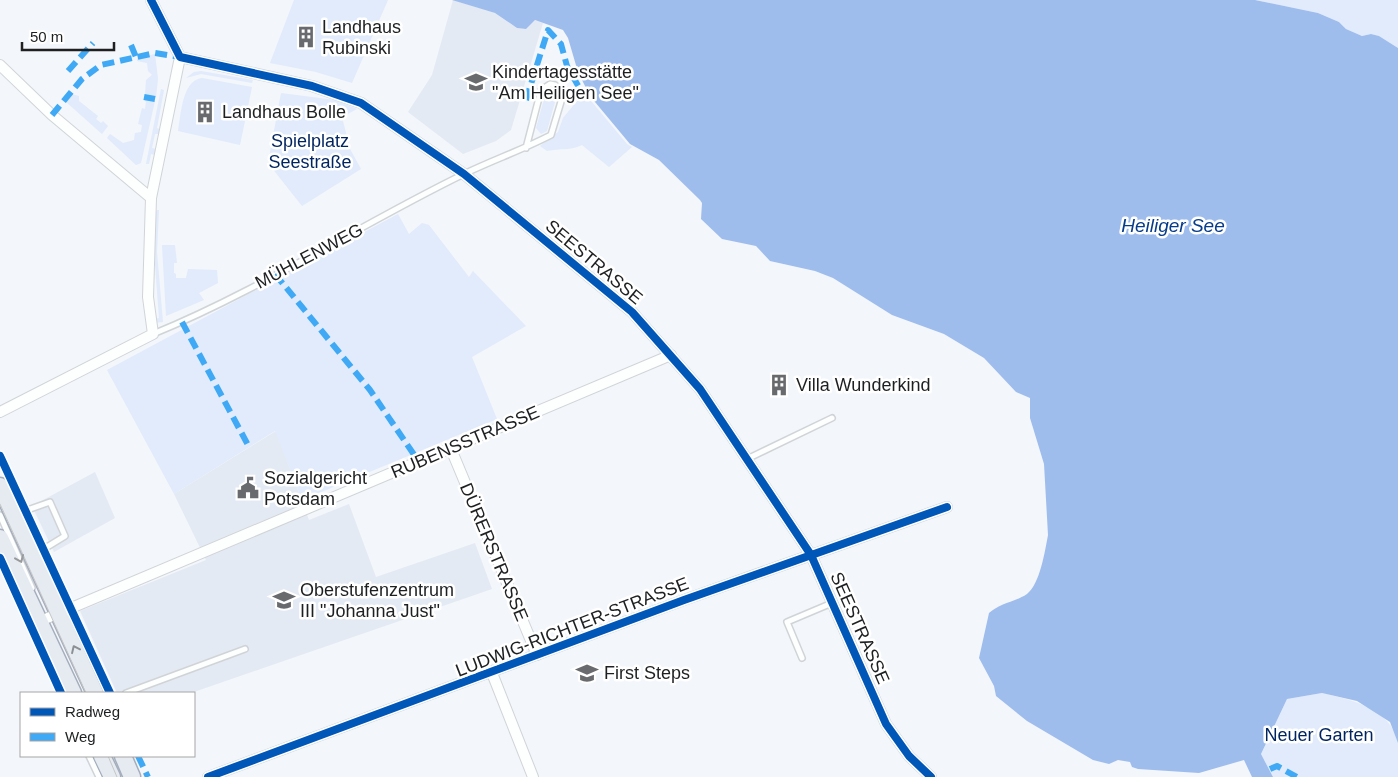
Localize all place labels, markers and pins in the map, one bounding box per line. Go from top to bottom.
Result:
place label: Landhaus Rubinski [322,17,401,58]
building icon: Landhaus Rubinski [293,24,319,50]
place label: Kindertagesstätte "Am Heiligen See" [492,62,639,103]
school or university icon: Kindertagesstätte "Am Heiligen See" [463,69,489,95]
building icon: Landhaus Bolle [192,99,218,125]
place label: Landhaus Bolle [222,102,346,122]
building icon: Villa Wunderkind [766,372,792,398]
place label: Villa Wunderkind [796,375,930,395]
place label: Sozialgericht Potsdam [264,468,367,509]
public building icon: Sozialgericht Potsdam [235,475,261,501]
place label: Oberstufenzentrum III "Johanna Just" [300,580,454,621]
school or university icon: Oberstufenzentrum III "Johanna Just" [271,587,297,613]
school or university icon: First Steps [574,660,600,686]
place label: First Steps [604,663,690,683]

